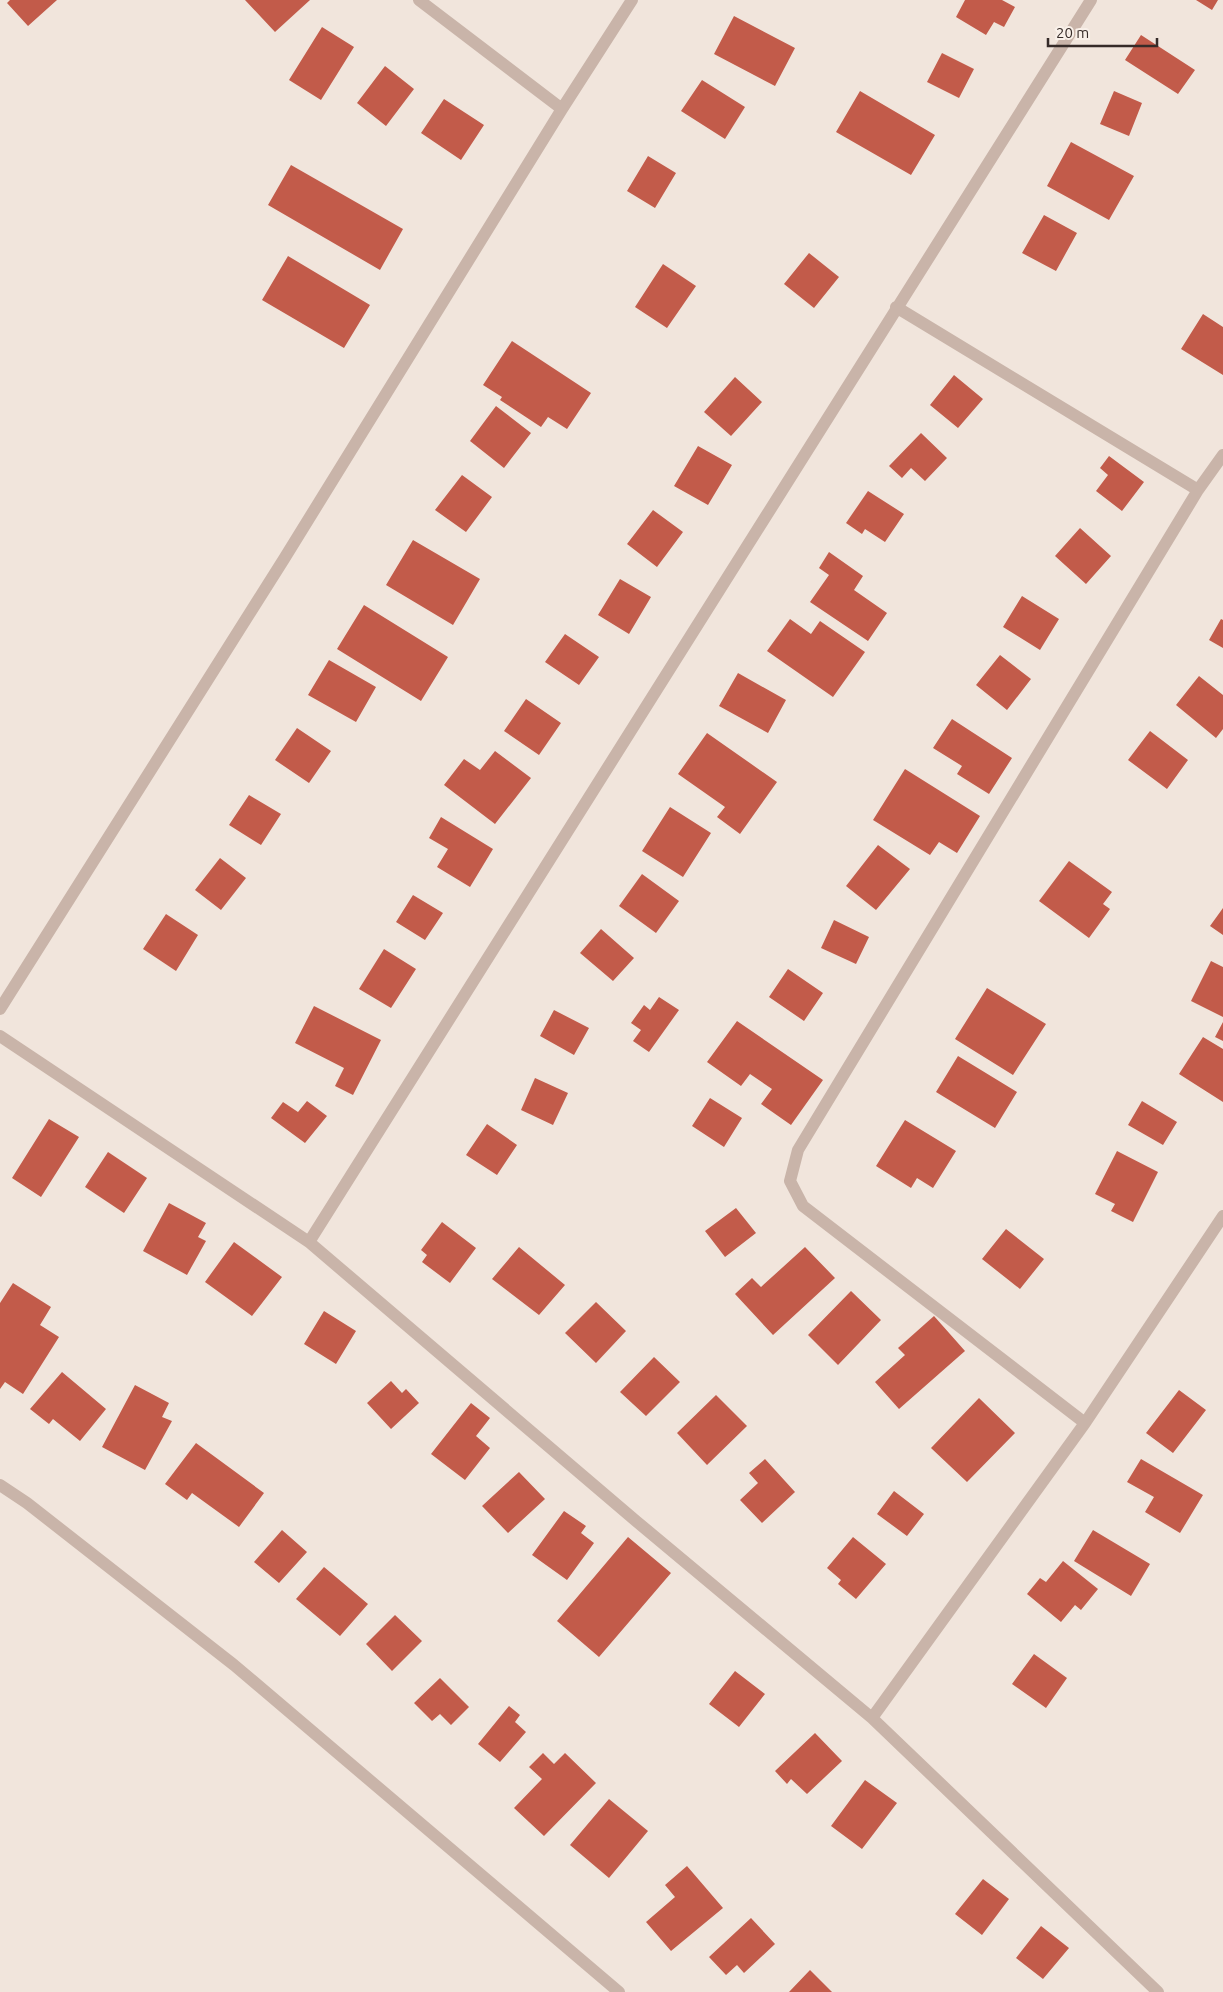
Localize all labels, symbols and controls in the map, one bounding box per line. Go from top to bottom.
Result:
scale bar [1048,15,1157,47]
text: 20 m [1056,24,1089,41]

